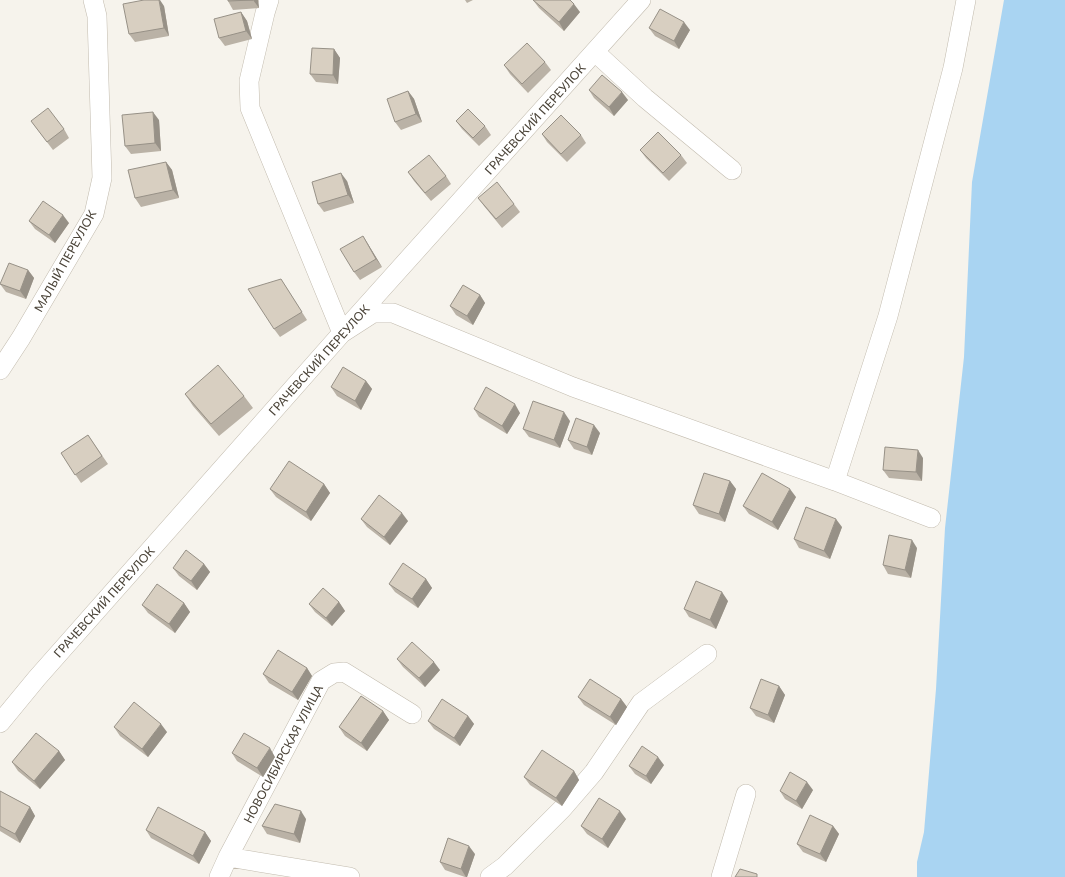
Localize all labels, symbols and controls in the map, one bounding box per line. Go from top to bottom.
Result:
street label: ГРАЧЕВСКИЙ ПЕРЕУЛОК [481,61,589,177]
street label: МАЛЫЙ ПЕРЕУЛОК [31,207,99,315]
street label: ГРАЧЕВСКИЙ ПЕРЕУЛОК [265,302,373,418]
street label: ГРАЧЕВСКИЙ ПЕРЕУЛОК [50,544,158,660]
street label: НОВОСИБИРСКАЯ УЛИЦА [240,681,326,826]

